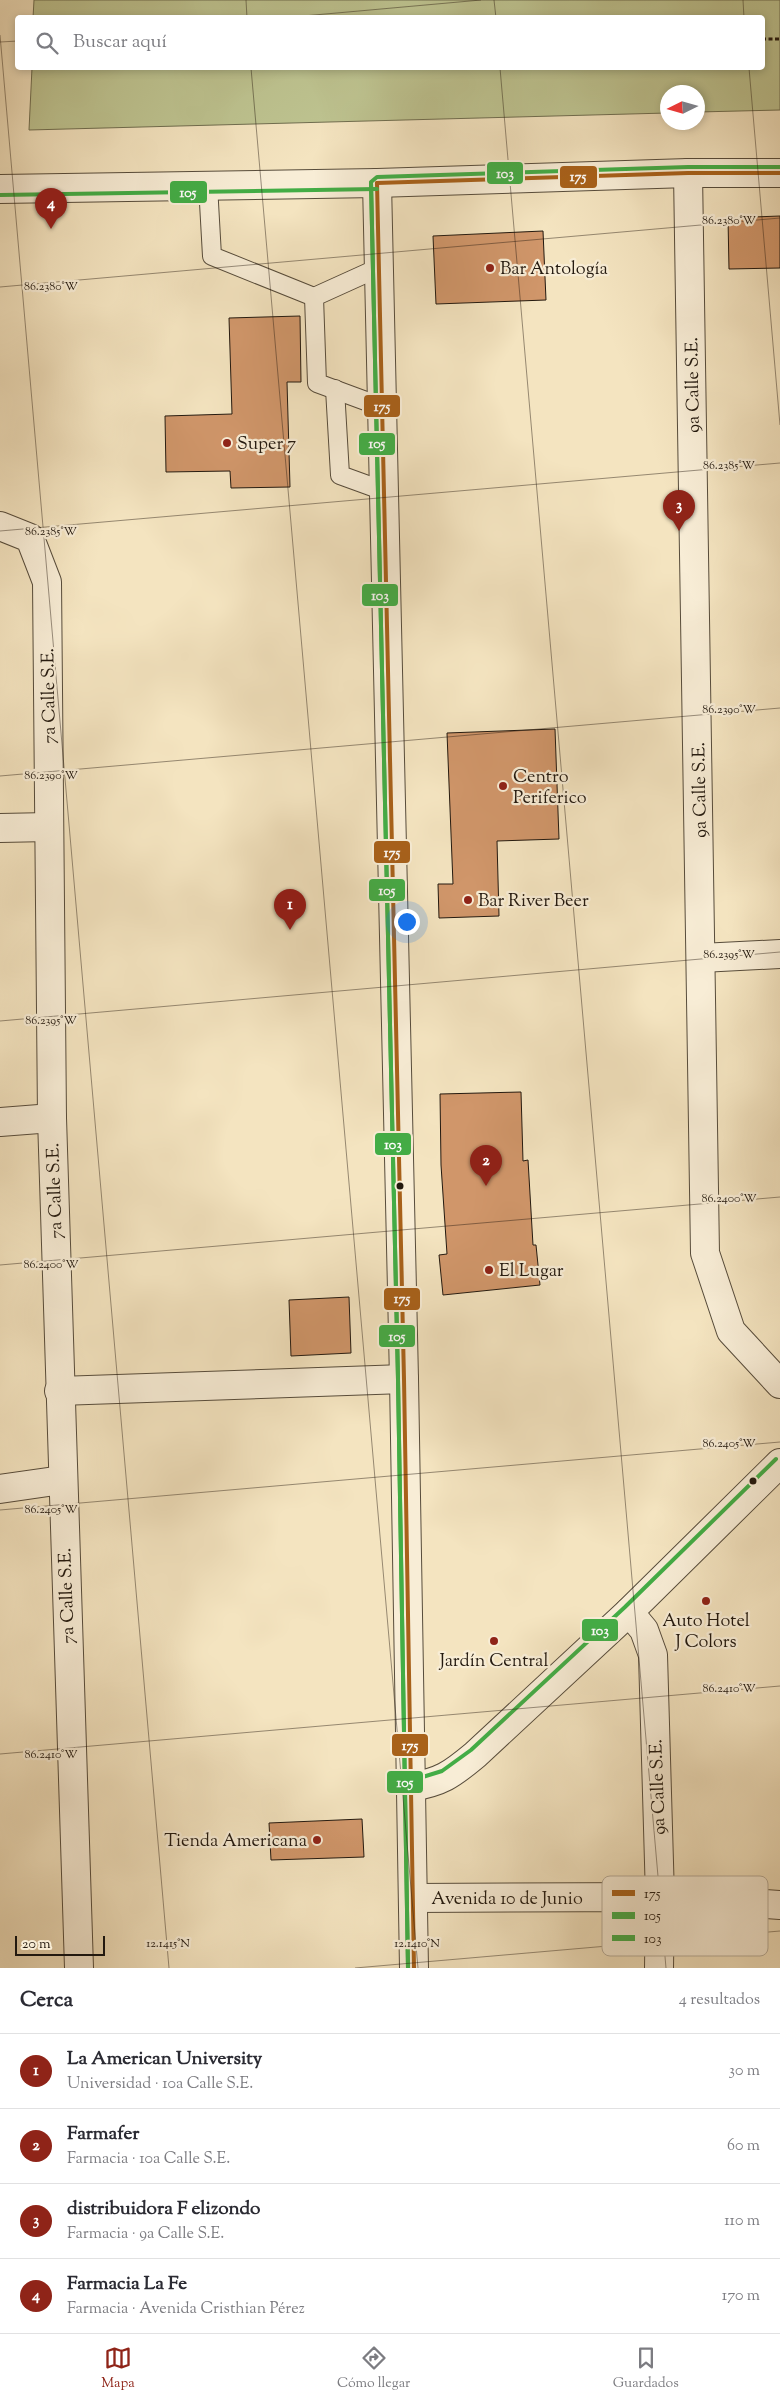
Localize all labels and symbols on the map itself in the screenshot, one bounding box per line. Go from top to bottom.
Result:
north arrow [660,85,705,130]
line badge: 103 [486,161,524,185]
text: 103 [496,165,514,185]
line badge: 175 [559,165,598,189]
text: 175 [570,168,586,188]
line badge: 105 [169,180,208,204]
text: 105 [180,184,197,204]
pin: 4 [35,188,67,229]
text: 86.2380°W [702,212,757,230]
place label: Bar Antología [500,257,608,283]
marker: Bar Antología [484,262,496,274]
text: 86.2380°W [24,278,79,296]
street label: 9a Calle S.E. [680,337,708,433]
line badge: 175 [363,394,401,418]
text: 175 [374,398,390,418]
place label: Super 7 [237,432,296,458]
line badge: 105 [358,432,396,456]
text: 105 [369,435,386,455]
marker: Super 7 [221,437,233,449]
text: 86.2385°W [703,457,756,475]
pin: 3 [663,490,695,531]
text: 86.2385°W [25,523,78,541]
line badge: 103 [361,583,399,607]
text: 103 [371,587,389,607]
street label: 7a Calle S.E. [36,648,64,744]
text: 86.2390°W [702,701,756,719]
street label: 9a Calle S.E. [687,742,715,838]
place label: Centro Periferico [513,765,587,812]
text: 86.2390°W [24,767,78,785]
marker: Centro Periferico [497,780,509,792]
line badge: 175 [373,840,411,864]
text: 175 [384,844,400,864]
line badge: 105 [368,878,406,902]
text: 105 [379,882,396,902]
pin: 1 [274,889,306,930]
place label: Bar River Beer [478,889,589,915]
marker: Bar River Beer [462,894,474,906]
your location [394,909,420,935]
text: 86.2395°W [703,946,755,964]
text: 86.2395°W [25,1012,77,1030]
line badge: 103 [374,1132,412,1156]
text: 103 [384,1136,402,1156]
street label: 7a Calle S.E. [41,1143,71,1239]
pin: 2 [470,1145,502,1186]
unlabelled marker [395,1181,405,1191]
text: 86.2400°W [701,1190,757,1208]
text: 86.2400°W [23,1256,79,1274]
place label: El Lugar [499,1259,564,1285]
marker: El Lugar [483,1264,495,1276]
line badge: 175 [383,1287,421,1311]
text: 175 [394,1290,410,1310]
line badge: 105 [378,1324,416,1348]
text: 105 [389,1328,406,1348]
text: 86.2405°W [702,1435,756,1453]
unlabelled marker [748,1476,758,1486]
text: 86.2405°W [24,1501,78,1519]
street label: 7a Calle S.E. [53,1548,83,1644]
marker: Auto Hotel J Colors [700,1595,712,1607]
place label: Auto Hotel J Colors [662,1609,750,1656]
line badge: 103 [581,1618,619,1642]
text: 103 [591,1622,609,1642]
marker: Jardín Central [488,1635,500,1647]
place label: Jardín Central [439,1649,548,1675]
text: 86.2410°W [703,1680,756,1698]
line badge: 175 [391,1733,429,1757]
text: 175 [402,1737,418,1757]
street label: 9a Calle S.E. [644,1739,674,1835]
text: 86.2410°W [25,1746,78,1764]
line badge: 105 [386,1770,424,1794]
text: 105 [397,1774,414,1794]
place label: Tienda Americana [164,1829,307,1855]
marker: Tienda Americana [311,1834,323,1846]
legend [602,1876,768,1956]
text: 175 [644,1885,661,1905]
street label: Avenida 10 de Junio [431,1887,583,1913]
text: 105 [644,1907,661,1927]
text: 103 [644,1930,662,1950]
scale bar [15,1933,105,1956]
text: 12.1415°N [146,1935,190,1953]
text: 12.1410°N [394,1935,440,1953]

